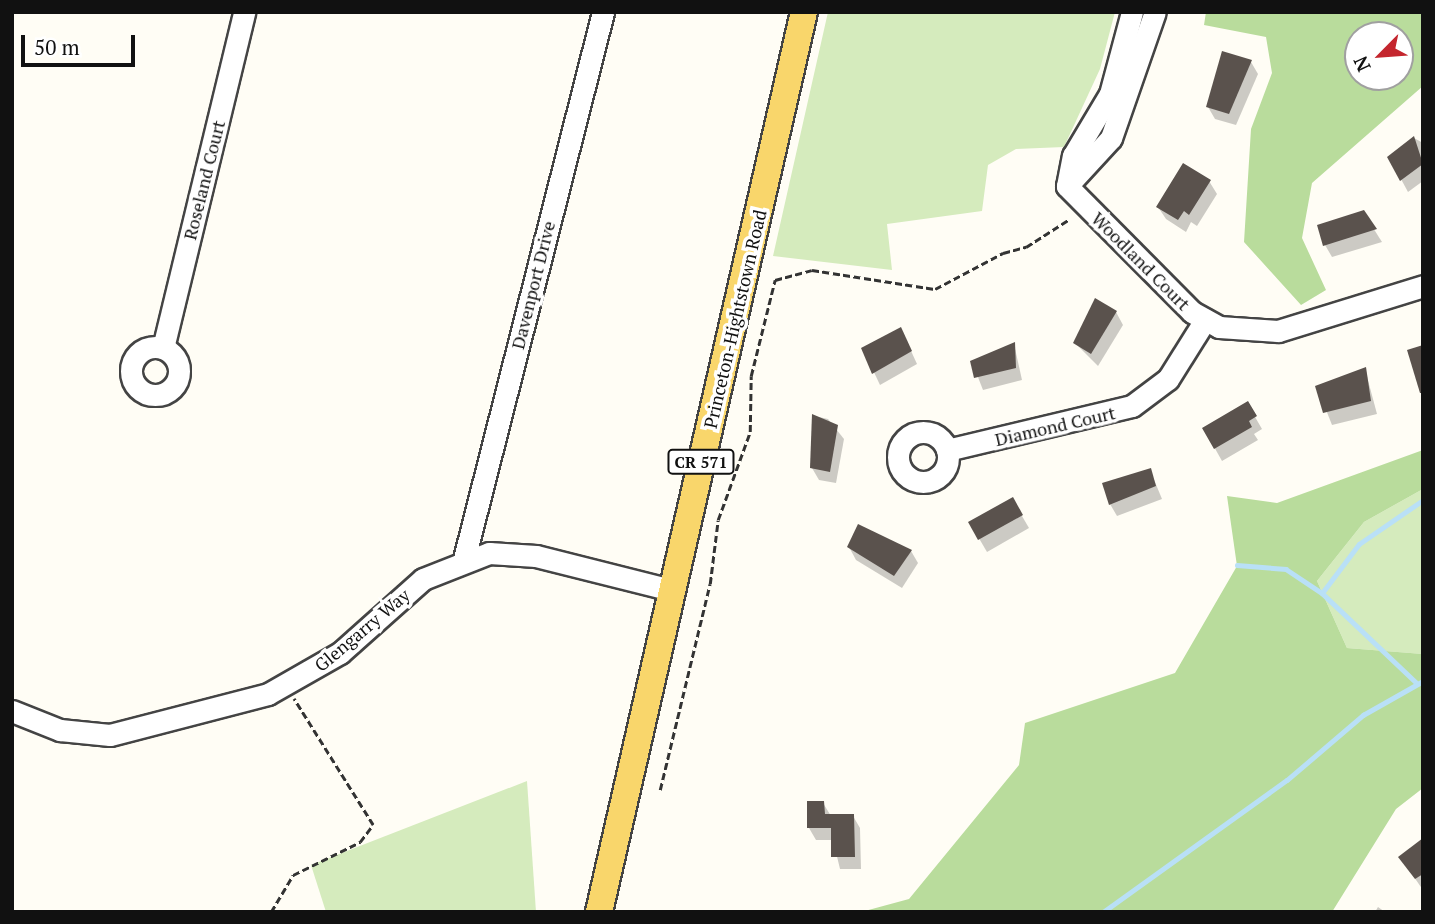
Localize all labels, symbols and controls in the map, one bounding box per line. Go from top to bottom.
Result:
scale bar [24,21,138,65]
north arrow [1344,21,1414,91]
text: 50 m [34,33,80,61]
text: N [1347,52,1376,76]
street label: Roseland Court [179,118,229,242]
street label: Woodland Court [1087,207,1195,315]
street label: Princeton-Hightstown Road [699,208,771,430]
street label: Davenport Drive [507,219,559,351]
street label: Diamond Court [993,402,1117,450]
road number: CR 571 [666,449,736,475]
street label: Glengarry Way [310,584,414,676]

